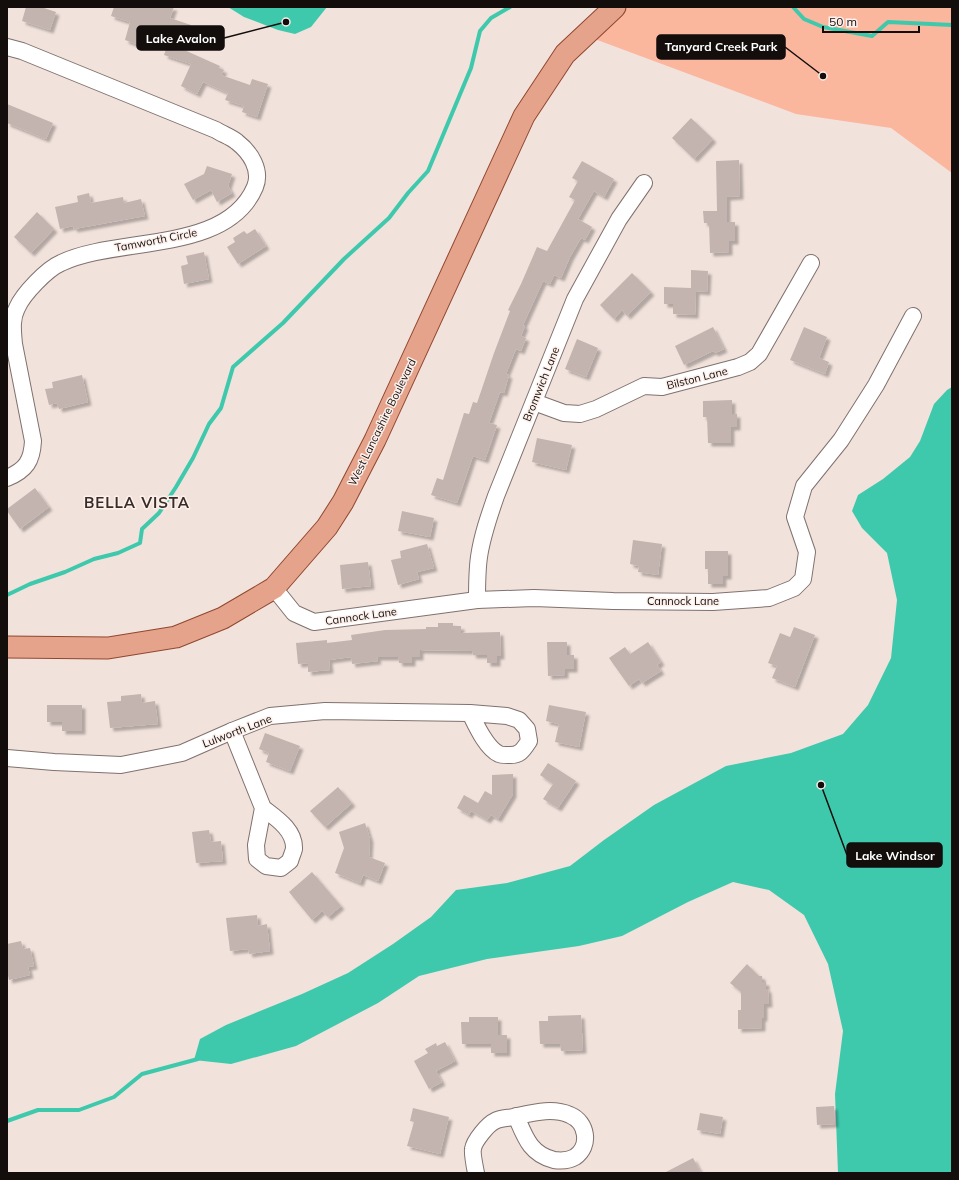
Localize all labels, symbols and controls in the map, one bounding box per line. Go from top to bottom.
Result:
scale bar [823,8,919,34]
text: 50 m [829,14,857,29]
callout: Lake Avalon [137,26,224,50]
text: Lake Avalon [146,31,216,46]
callout: Tanyard Creek Park [657,35,785,59]
text: Tanyard Creek Park [665,39,778,54]
street label: Tamworth Circle [114,225,198,255]
street label: Bromwich Lane [520,345,562,423]
street label: West Lancashire Boulevard [345,356,419,488]
street label: Bilston Lane [665,364,729,392]
district label: BELLA VISTA [84,493,190,512]
street label: Cannock Lane [647,594,719,608]
street label: Cannock Lane [324,604,398,628]
street label: Lulworth Lane [200,711,274,751]
callout: Lake Windsor [847,843,942,867]
text: Lake Windsor [855,848,935,863]

